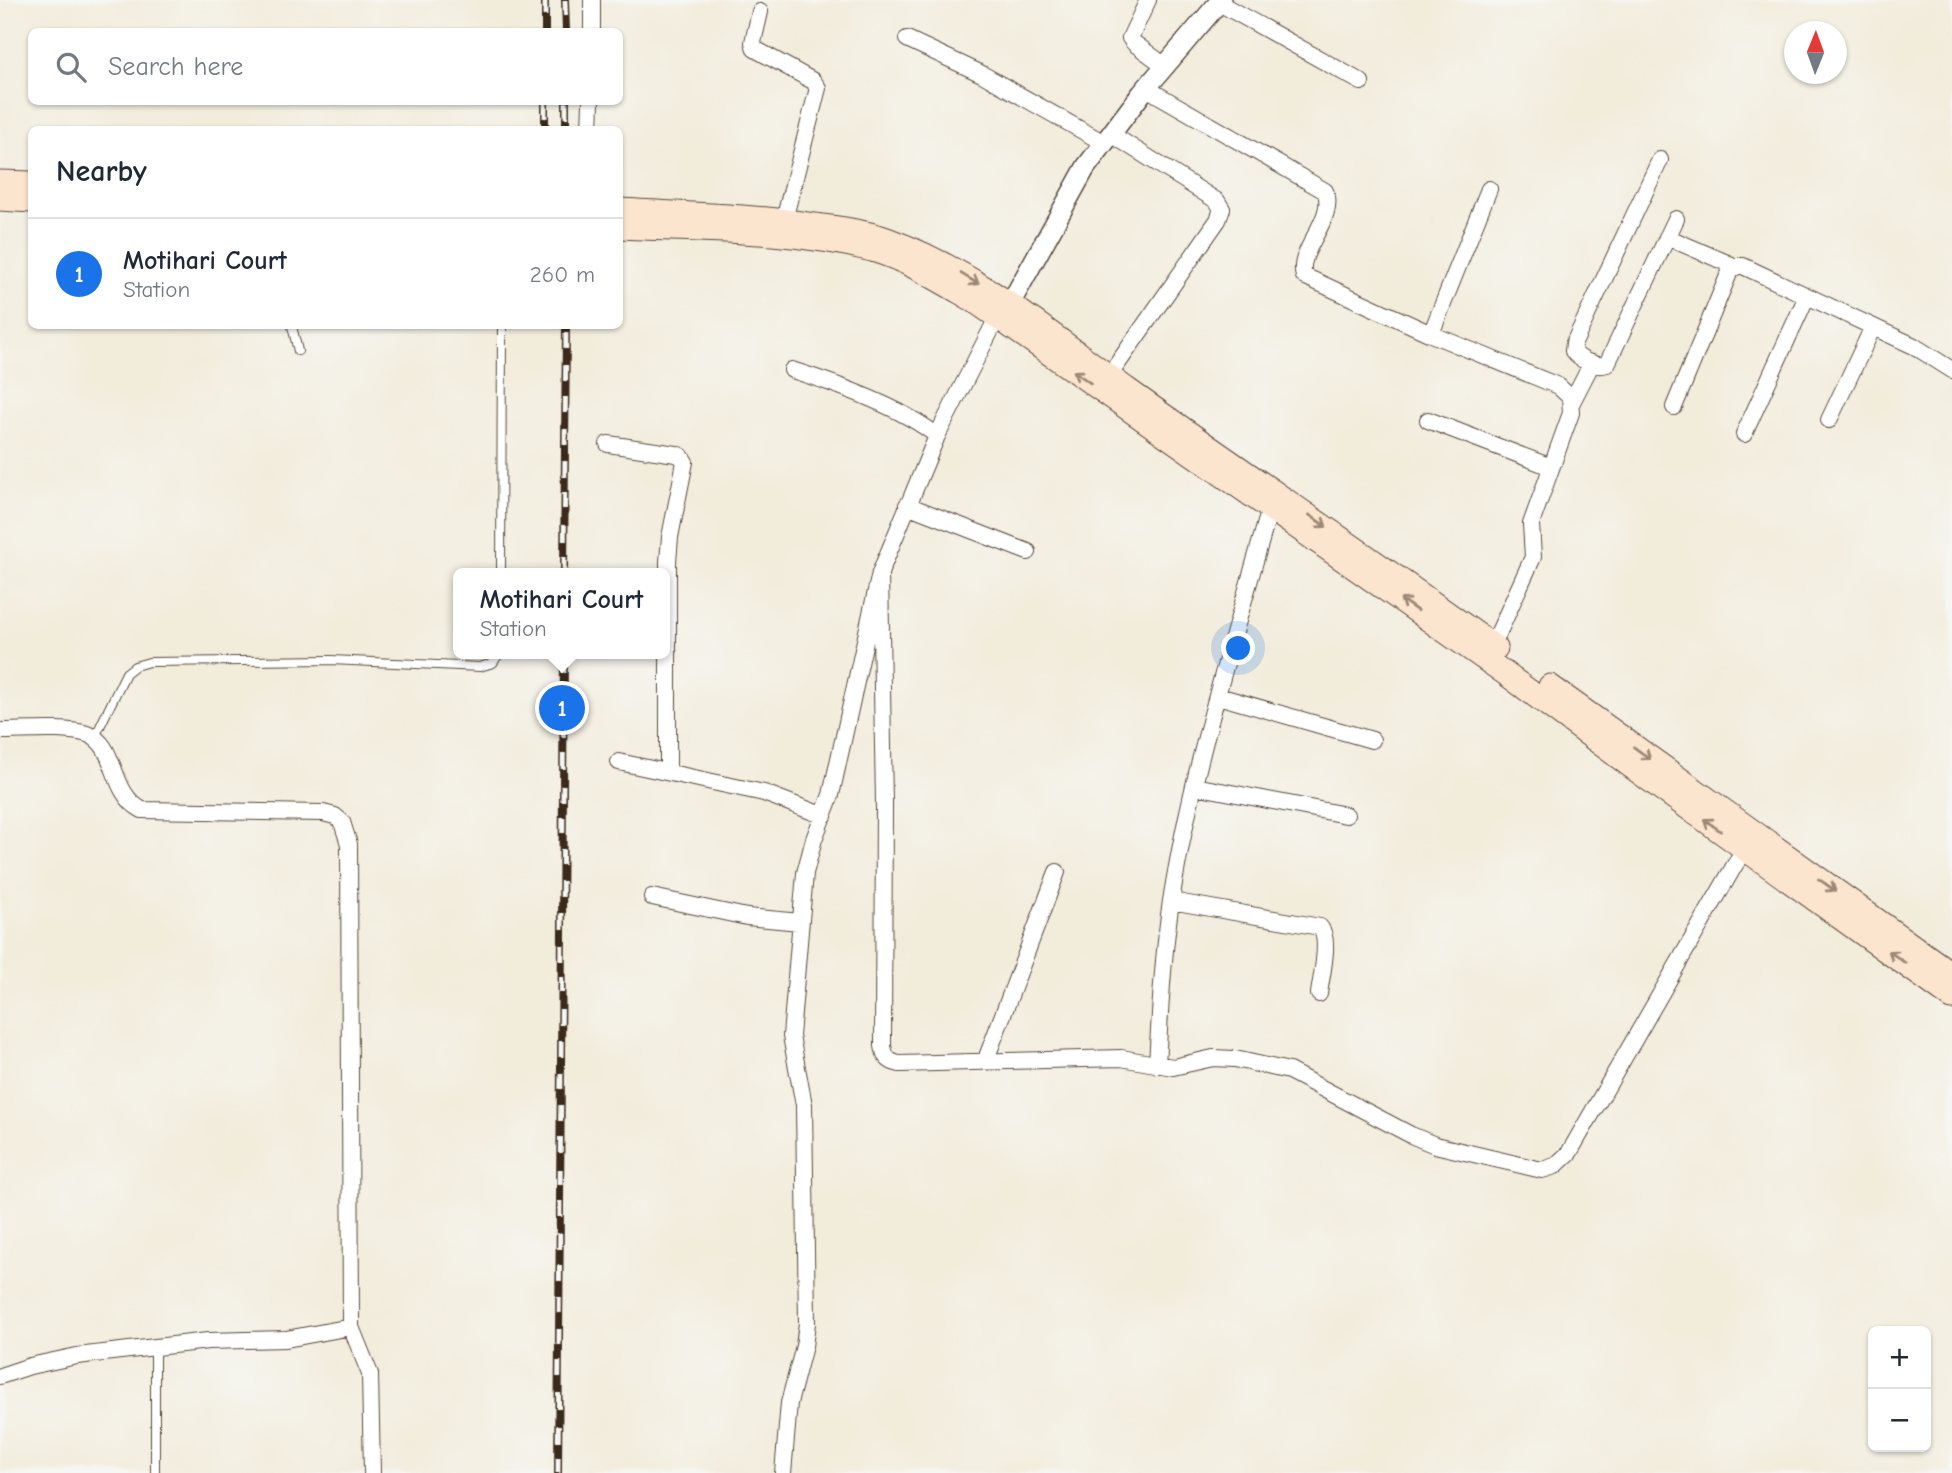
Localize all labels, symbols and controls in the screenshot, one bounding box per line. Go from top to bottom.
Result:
north arrow [1784,21,1847,84]
search box [28,28,623,105]
icon: search [52,48,90,86]
text: Search here [108,52,243,82]
text: Nearby [56,154,147,189]
text: Motihari Court [123,246,287,276]
text: 1 [74,261,84,288]
text: 260 m [530,261,595,288]
one-way arrow [960,272,980,286]
text: Station [123,276,190,303]
one-way arrow [1073,370,1092,384]
one-way arrow [1308,514,1327,528]
popup [453,568,670,659]
text: Motihari Court [480,585,643,615]
one-way arrow [1400,598,1419,612]
text: Station [480,615,547,642]
your location [1221,631,1255,665]
pin: 1 [539,682,585,734]
one-way arrow [1632,746,1651,761]
one-way arrow [1703,818,1721,833]
one-way arrow [1817,878,1836,893]
one-way arrow [1888,950,1907,964]
map controls [1868,1326,1931,1452]
button: + [1868,1326,1931,1389]
button: − [1868,1389,1931,1452]

